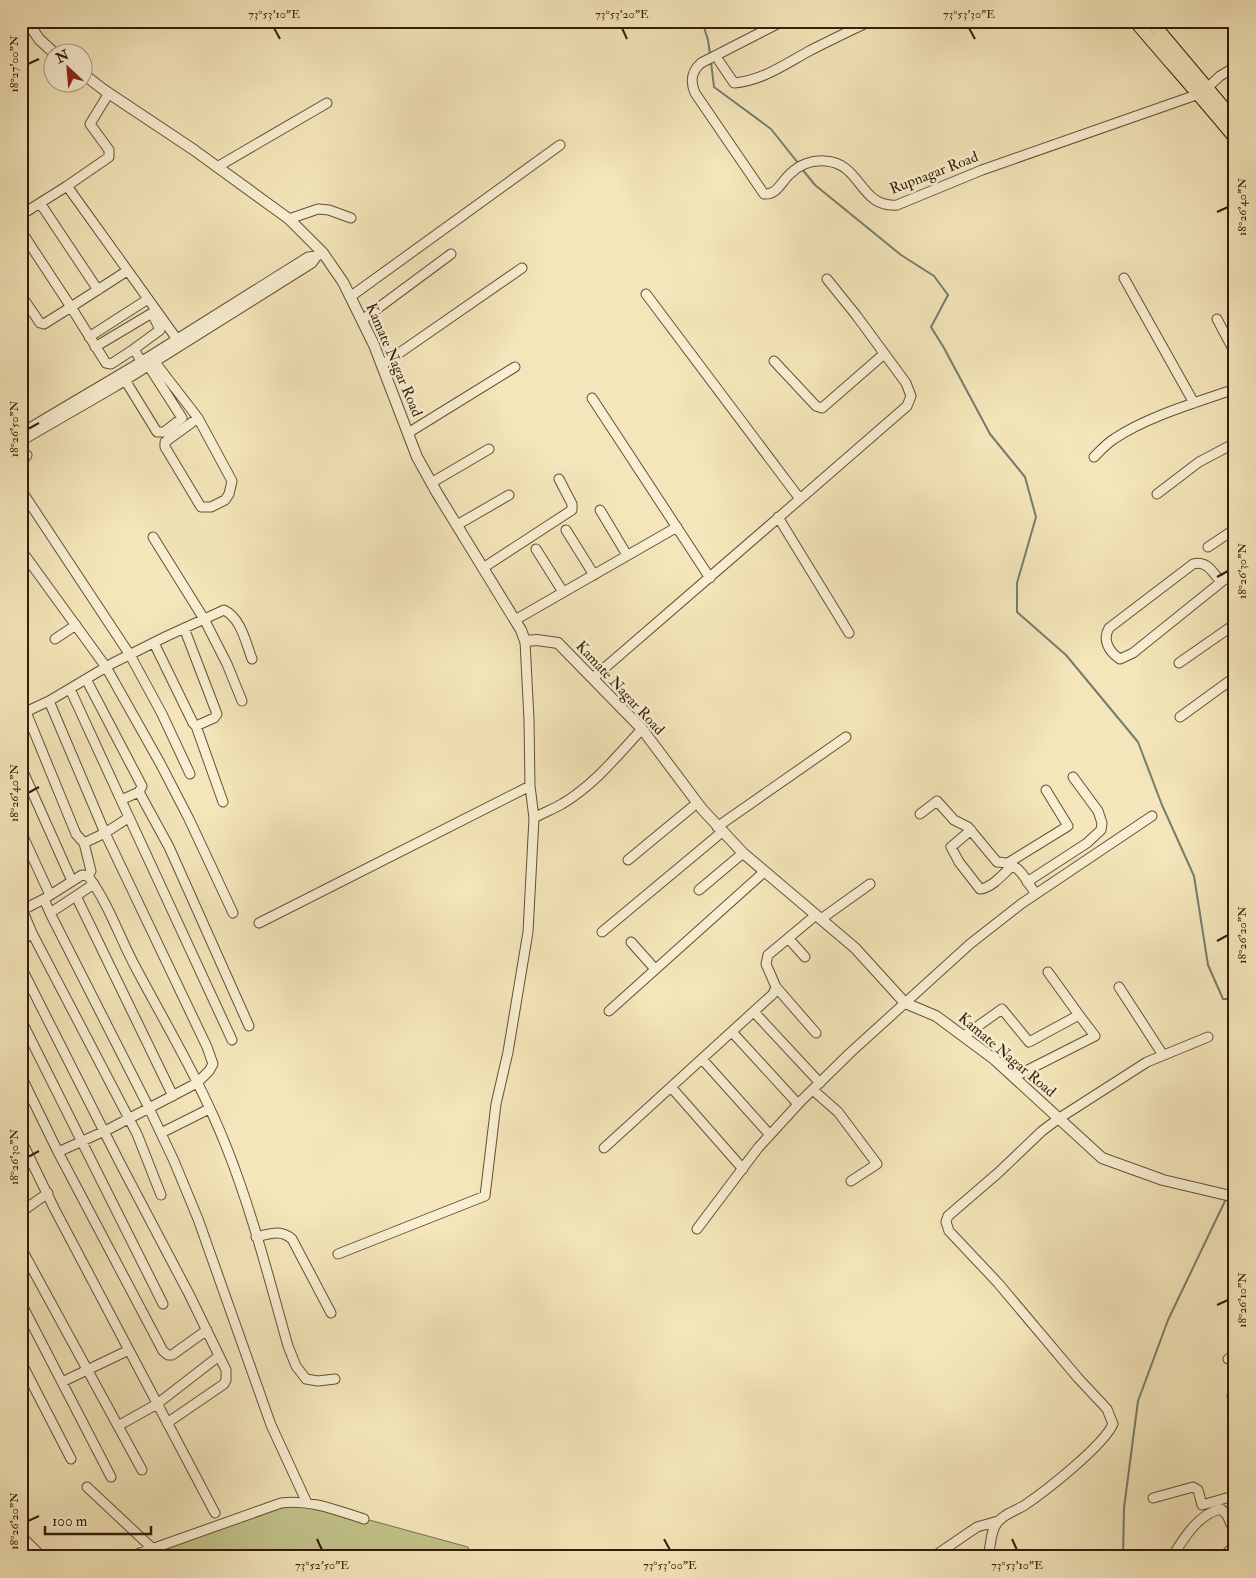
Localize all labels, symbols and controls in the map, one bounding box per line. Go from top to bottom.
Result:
text: 73°53'10"E [248,7,300,22]
text: 73°53'20"E [595,7,649,22]
text: 73°53'30"E [943,7,995,22]
text: 18°27'00"N [7,35,22,93]
north arrow [42,42,92,92]
text: N [52,46,72,68]
street label: Rupnagar Road [887,147,982,200]
text: 18°26'40"N [1235,178,1250,236]
street label: Kamate Nagar Road [361,300,427,420]
text: 18°26'50"N [7,400,22,457]
text: 18°26'30"N [1235,543,1250,599]
street label: Kamate Nagar Road [572,637,669,739]
text: 18°26'40"N [7,764,22,822]
text: 18°26'20"N [1235,906,1250,964]
street label: Kamate Nagar Road [954,1009,1060,1102]
text: 18°26'30"N [7,1129,22,1185]
text: 18°26'10"N [1235,1272,1250,1328]
text: 18°26'20"N [7,1492,22,1550]
scale bar [45,1503,151,1535]
text: 100 m [52,1512,88,1531]
text: 73°52'50"E [295,1558,349,1573]
text: 73°53'00"E [643,1558,697,1573]
text: 73°53'10"E [991,1558,1043,1573]

